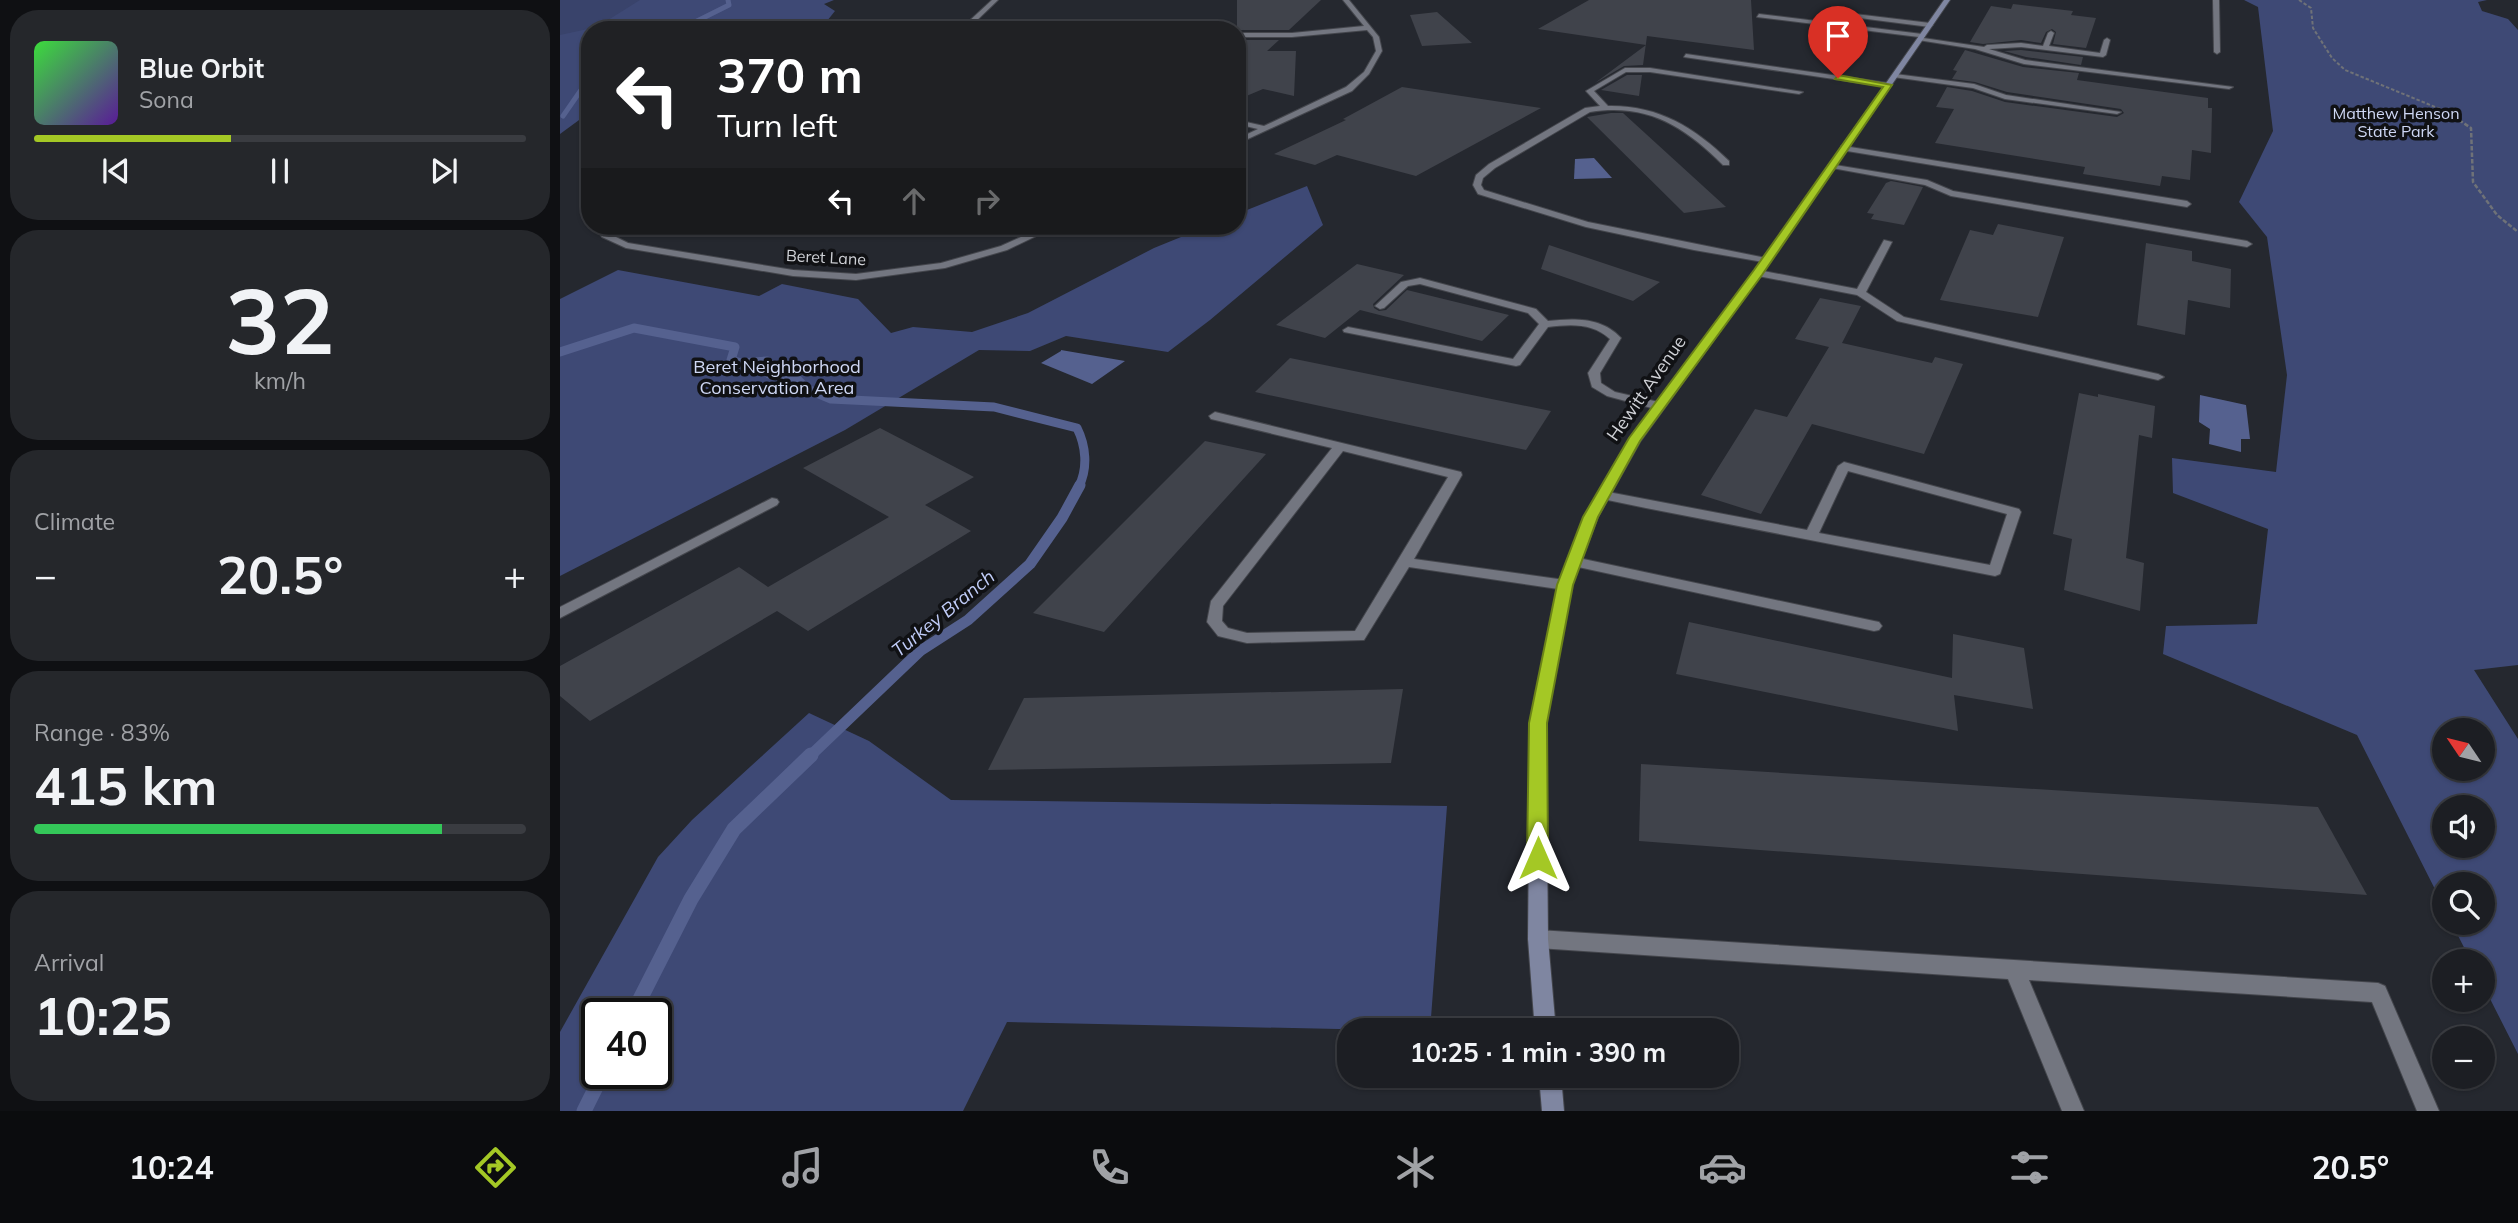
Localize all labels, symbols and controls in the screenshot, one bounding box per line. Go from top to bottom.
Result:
pin [1808,6,1868,78]
icon: arrive [1819,17,1857,55]
text: 370 m [717,44,863,105]
icon: left [602,49,693,140]
text: Blue Orbit [139,52,264,85]
text: Sona [139,85,194,114]
park label: Matthew Henson State Park [2332,103,2460,141]
text: Turn left [717,105,837,145]
icon: previous [97,152,135,190]
icon: pause [261,152,299,190]
icon: next [425,152,463,190]
icon: left [822,182,860,220]
icon: ahead [895,182,933,220]
icon: right [968,182,1006,220]
street label: Beret Lane [785,245,867,269]
text: 32 [225,263,335,377]
street label: Hewitt Avenue [1601,331,1691,445]
park label: Beret Neighborhood Conservation Area [693,355,861,399]
text: km/h [254,366,306,395]
text: Climate [34,507,115,536]
text: 20.5° [217,542,343,607]
text: − [34,551,57,599]
text: + [503,551,526,599]
water label: Turkey Branch [887,564,999,662]
text: Range · 83% [34,718,170,747]
north arrow [2432,718,2496,780]
map controls [2432,718,2495,1089]
text: 415 km [34,753,217,818]
button: sound [2432,795,2495,858]
position arrow [1501,821,1575,895]
button: search [2432,872,2495,935]
text: Arrival [34,948,104,977]
button: + [2432,949,2495,1012]
text: 10:25 [34,983,172,1048]
speed limit sign: 40 [581,998,672,1089]
button: − [2432,1026,2495,1089]
text: 10:25 · 1 min · 390 m [1410,1036,1666,1069]
icon: directions [471,1143,520,1192]
icon: music [778,1143,827,1192]
icon: phone [1085,1143,1134,1192]
icon: climate [1391,1143,1440,1192]
icon: car [1698,1143,1747,1192]
icon: filters [2005,1143,2054,1192]
text: 10:24 [129,1147,214,1187]
text: 20.5° [2311,1147,2389,1187]

